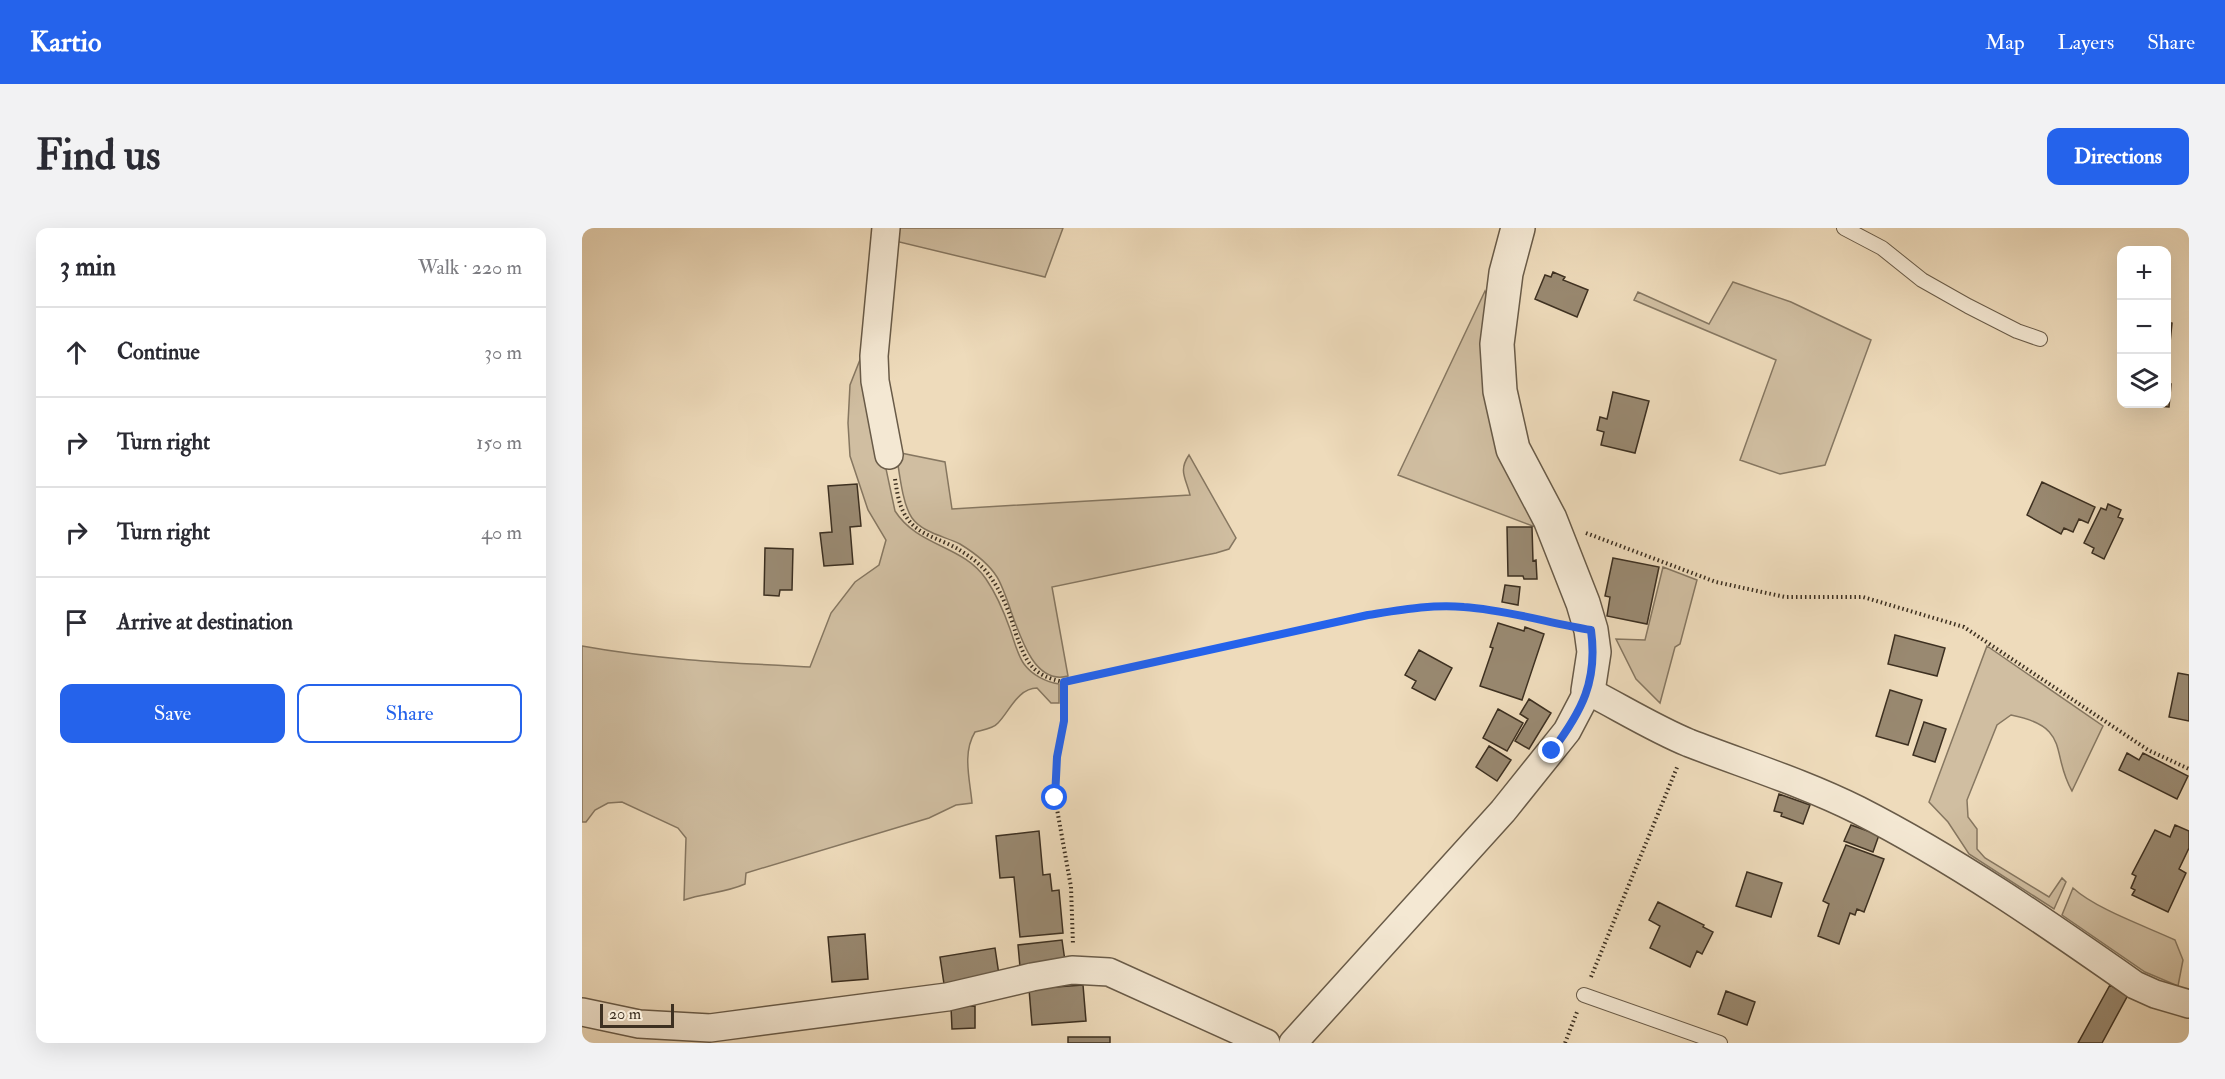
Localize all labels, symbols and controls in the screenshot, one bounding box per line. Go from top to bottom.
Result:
text: Kartio [30,25,101,60]
text: Map [1985,29,2025,56]
text: Layers [2058,29,2114,56]
text: Share [2147,29,2195,56]
button: Directions [2047,128,2189,185]
text: Find us [36,130,160,182]
map controls [2117,246,2171,408]
button: + [2117,246,2171,300]
text: 3 min [60,251,116,283]
text: Walk · 220 m [418,255,522,280]
button: − [2117,300,2171,354]
icon: ahead [60,336,93,369]
text: Continue [117,338,200,366]
text: 30 m [484,340,522,365]
button: layers [2117,354,2171,408]
icon: right [60,426,93,459]
text: Turn right [117,428,210,456]
text: 150 m [476,430,522,455]
icon: right [60,516,93,549]
text: Turn right [117,518,210,546]
text: 40 m [481,520,522,545]
icon: arrive [60,606,93,639]
text: Arrive at destination [117,608,293,636]
button: Save [60,684,285,743]
button: Share [297,684,522,743]
route end [1538,737,1564,763]
route start [1041,784,1067,810]
scale bar [600,1001,674,1028]
text: 20 m [609,1004,641,1024]

